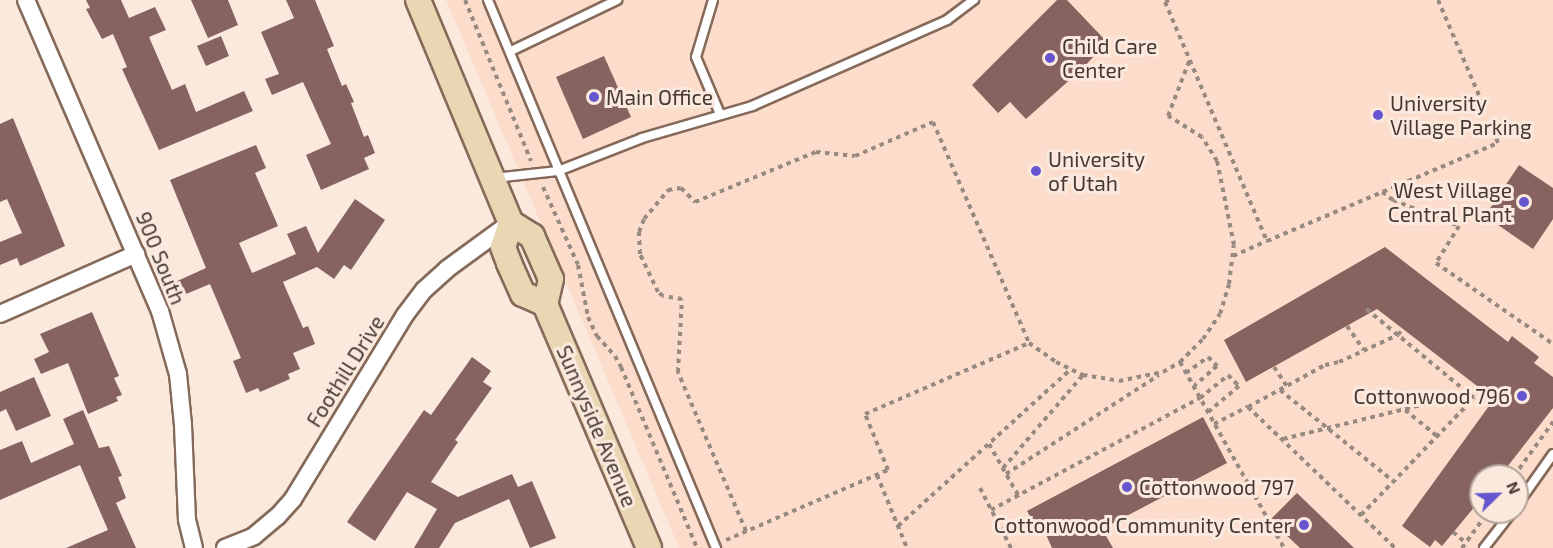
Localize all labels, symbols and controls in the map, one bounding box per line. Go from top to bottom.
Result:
place label: Child Care Center [1062,33,1157,83]
marker: Child Care Center [1043,51,1057,65]
place label: Main Office [606,84,713,110]
marker: Main Office [587,90,601,104]
place label: University Village Parking [1390,90,1532,140]
marker: University Village Parking [1371,108,1385,122]
place label: University of Utah [1048,146,1145,196]
marker: University of Utah [1029,164,1043,178]
place label: West Village Central Plant [1387,177,1512,227]
marker: West Village Central Plant [1517,195,1531,209]
street label: 900 South [131,208,191,308]
street label: Foothill Drive [301,310,389,432]
street label: Sunnyside Avenue [552,341,642,511]
place label: Cottonwood 796 [1353,383,1510,409]
marker: Cottonwood 796 [1515,389,1529,403]
north arrow [1469,464,1529,524]
place label: Cottonwood 797 [1139,474,1294,500]
text: N [1503,479,1525,497]
marker: Cottonwood 797 [1120,480,1134,494]
place label: Cottonwood Community Center [993,512,1292,538]
marker: Cottonwood Community Center [1297,518,1311,532]

